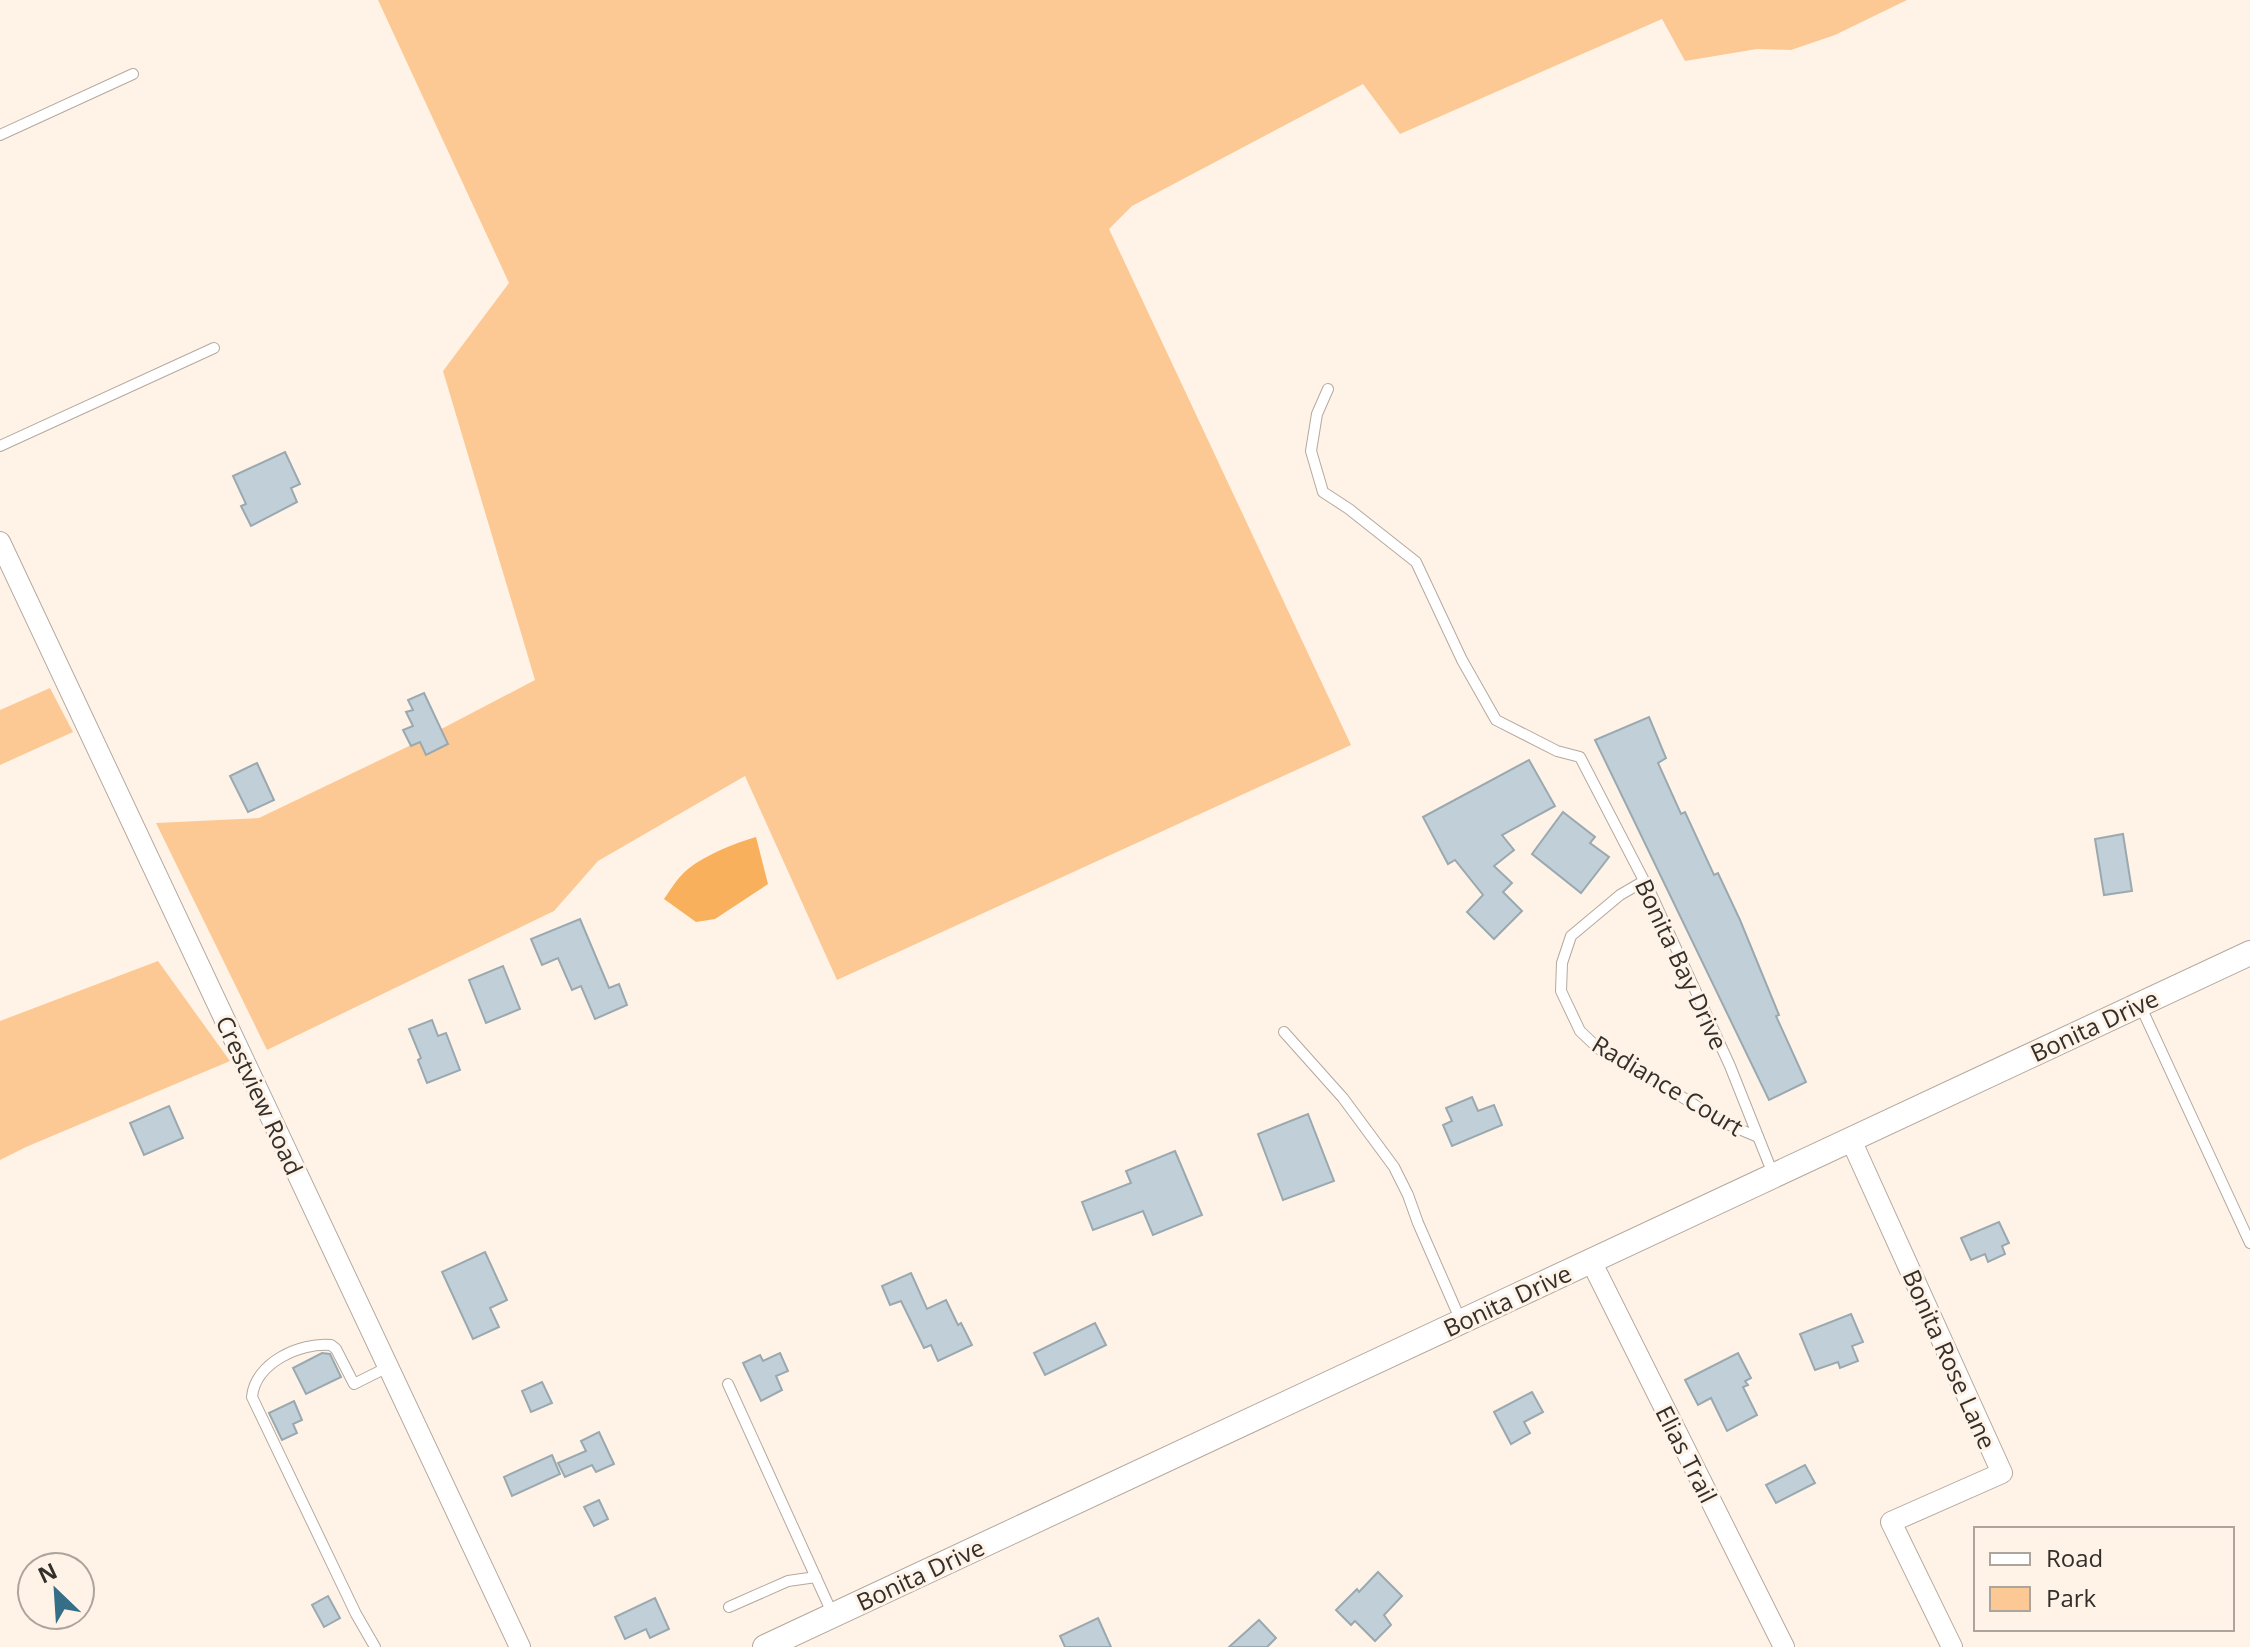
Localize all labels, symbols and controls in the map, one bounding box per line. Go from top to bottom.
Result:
street label: Bonita Bay Drive [1628,873,1736,1055]
street label: Bonita Drive [2025,981,2163,1069]
street label: Crestview Road [209,1010,311,1180]
street label: Radiance Court [1586,1027,1750,1143]
street label: Bonita Drive [1438,1256,1576,1344]
street label: Bonita Rose Lane [1896,1264,2004,1454]
street label: Elias Trail [1648,1400,1726,1508]
legend [1974,1527,2234,1631]
street label: Bonita Drive [851,1530,989,1618]
text: Road [2046,1541,2103,1574]
north arrow [16,1551,96,1631]
text: N [33,1555,62,1589]
text: Park [2046,1581,2097,1614]

